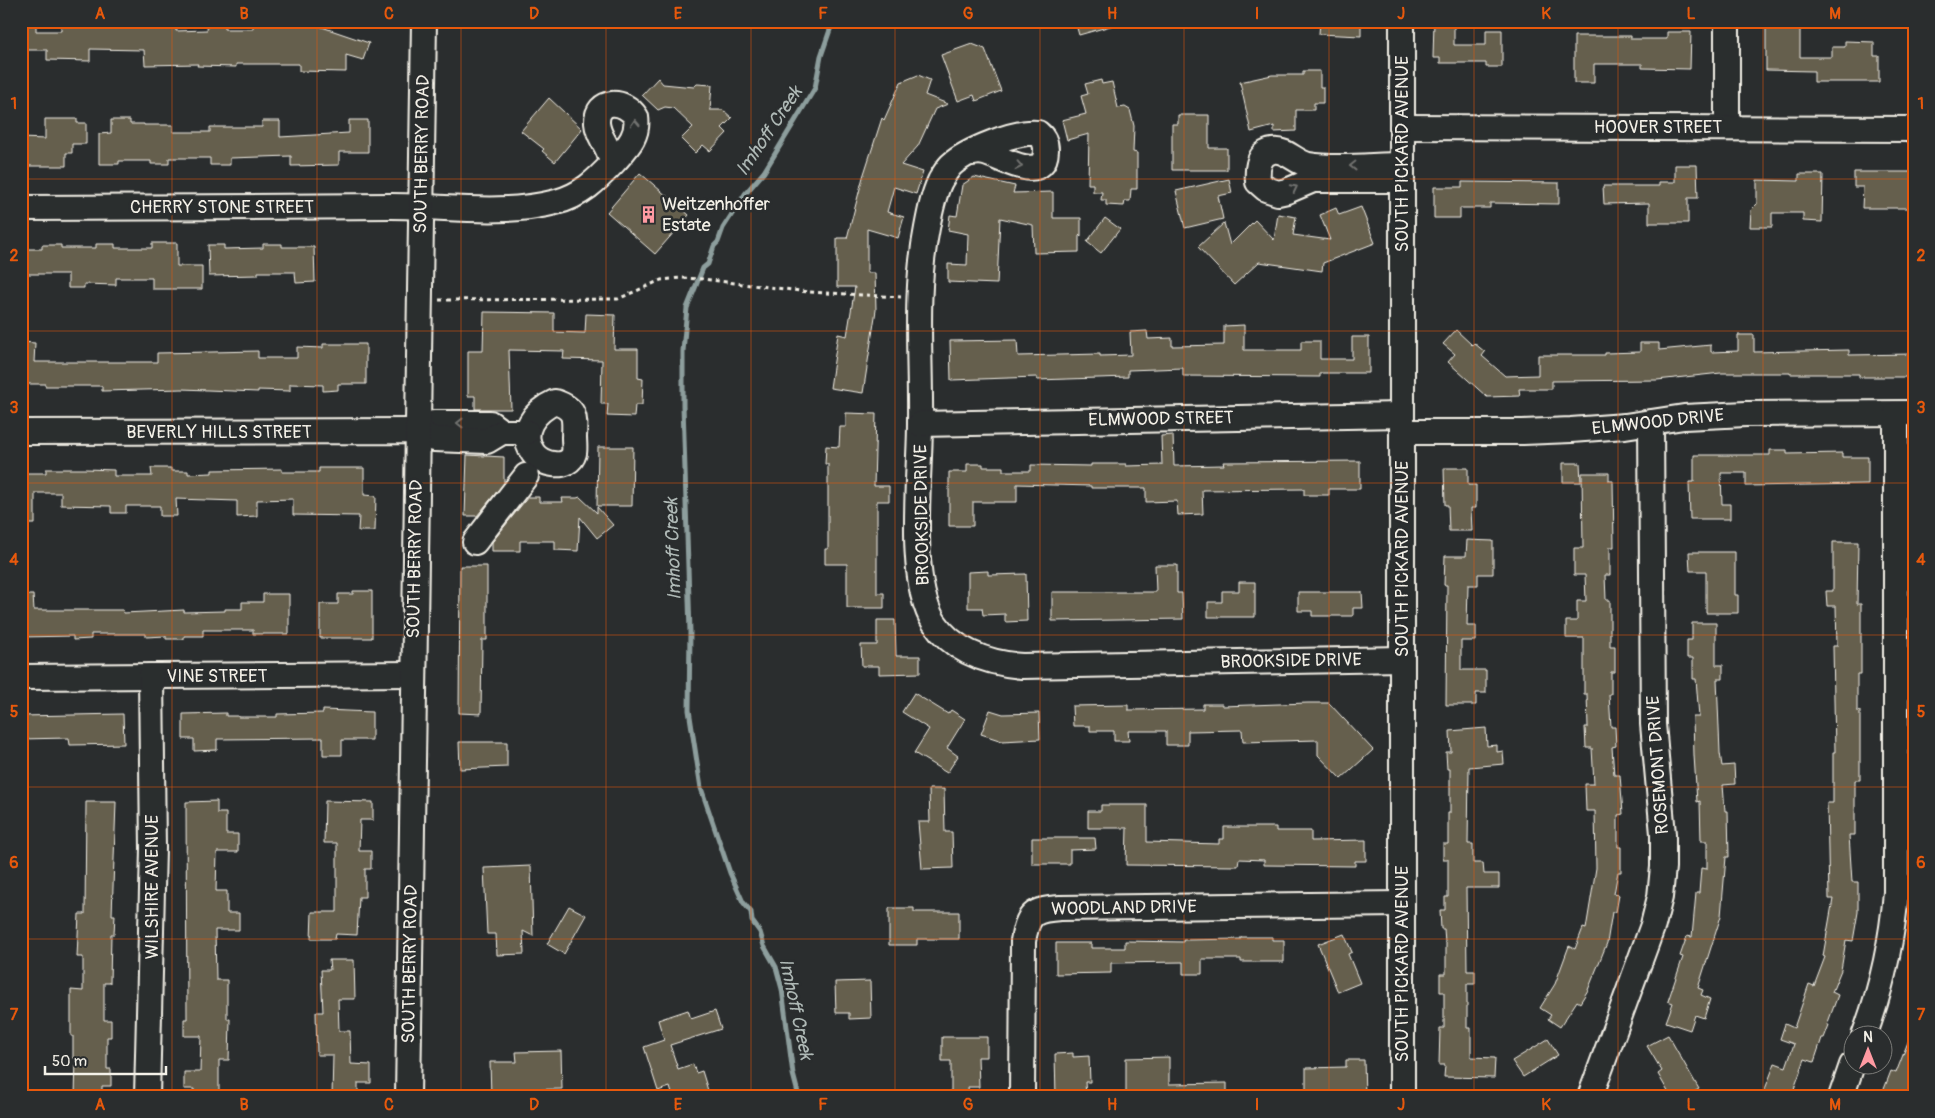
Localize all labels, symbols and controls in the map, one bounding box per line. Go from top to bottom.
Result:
text: A [95,4,106,24]
text: B [239,4,249,24]
text: C [384,4,394,24]
text: D [529,4,539,24]
text: E [674,4,683,24]
text: F [818,4,828,24]
text: G [963,4,974,24]
text: H [1107,4,1117,24]
text: I [1255,4,1259,24]
text: J [1397,4,1405,24]
text: K [1541,4,1551,24]
text: L [1686,4,1696,24]
text: M [1829,4,1841,24]
street label: SOUTH PICKARD AVENUE [1391,56,1414,252]
street label: SOUTH BERRY ROAD [409,74,435,234]
water label: Imhoff Creek [730,80,809,180]
text: 1 [11,94,17,114]
text: 1 [1918,94,1924,114]
street label: HOOVER STREET [1594,116,1722,139]
one-way arrow [629,119,640,127]
one-way arrow [1015,160,1024,171]
one-way arrow [1349,161,1356,171]
one-way arrow [1289,184,1298,194]
place label: Weitzenhoffer Estate [662,193,771,237]
street label: CHERRY STONE STREET [130,196,314,219]
building icon: Weitzenhoffer Estate [638,204,658,224]
text: 2 [10,246,19,266]
text: 2 [1917,246,1926,266]
text: 3 [10,398,19,418]
text: 3 [1917,398,1926,418]
street label: ELMWOOD DRIVE [1591,404,1725,440]
street label: ELMWOOD STREET [1088,406,1234,432]
one-way arrow [456,418,464,428]
street label: BEVERLY HILLS STREET [126,421,312,444]
street label: BROOKSIDE DRIVE [909,444,935,586]
street label: SOUTH PICKARD AVENUE [1391,461,1414,657]
street label: SOUTH BERRY ROAD [402,479,428,639]
water label: Imhoff Creek [659,495,687,601]
text: 4 [9,550,19,570]
text: 4 [1916,550,1926,570]
street label: BROOKSIDE DRIVE [1220,648,1362,674]
street label: VINE STREET [167,665,267,688]
street label: ROSEMONT DRIVE [1642,695,1674,835]
text: 5 [10,702,19,722]
text: 5 [1917,702,1926,722]
street label: WILSHIRE AVENUE [141,815,164,959]
text: 6 [9,853,19,873]
text: 6 [1916,853,1926,873]
street label: SOUTH PICKARD AVENUE [1391,866,1414,1062]
street label: SOUTH BERRY ROAD [397,884,423,1044]
street label: WOODLAND DRIVE [1051,895,1197,921]
water label: Imhoff Creek [774,956,819,1064]
text: 7 [10,1005,19,1025]
text: 7 [1917,1005,1926,1025]
north arrow [1842,1026,1892,1076]
text: N [1863,1029,1873,1046]
scale bar [45,1043,166,1075]
text: 50 m [52,1052,87,1071]
text: A [95,1095,106,1115]
text: B [239,1095,249,1115]
text: C [384,1095,394,1115]
text: D [529,1095,539,1115]
text: E [674,1095,683,1115]
text: F [818,1095,828,1115]
text: G [963,1095,974,1115]
text: H [1107,1095,1117,1115]
text: I [1255,1095,1259,1115]
text: J [1397,1095,1405,1115]
text: K [1541,1095,1551,1115]
text: L [1686,1095,1696,1115]
text: M [1829,1095,1841,1115]

